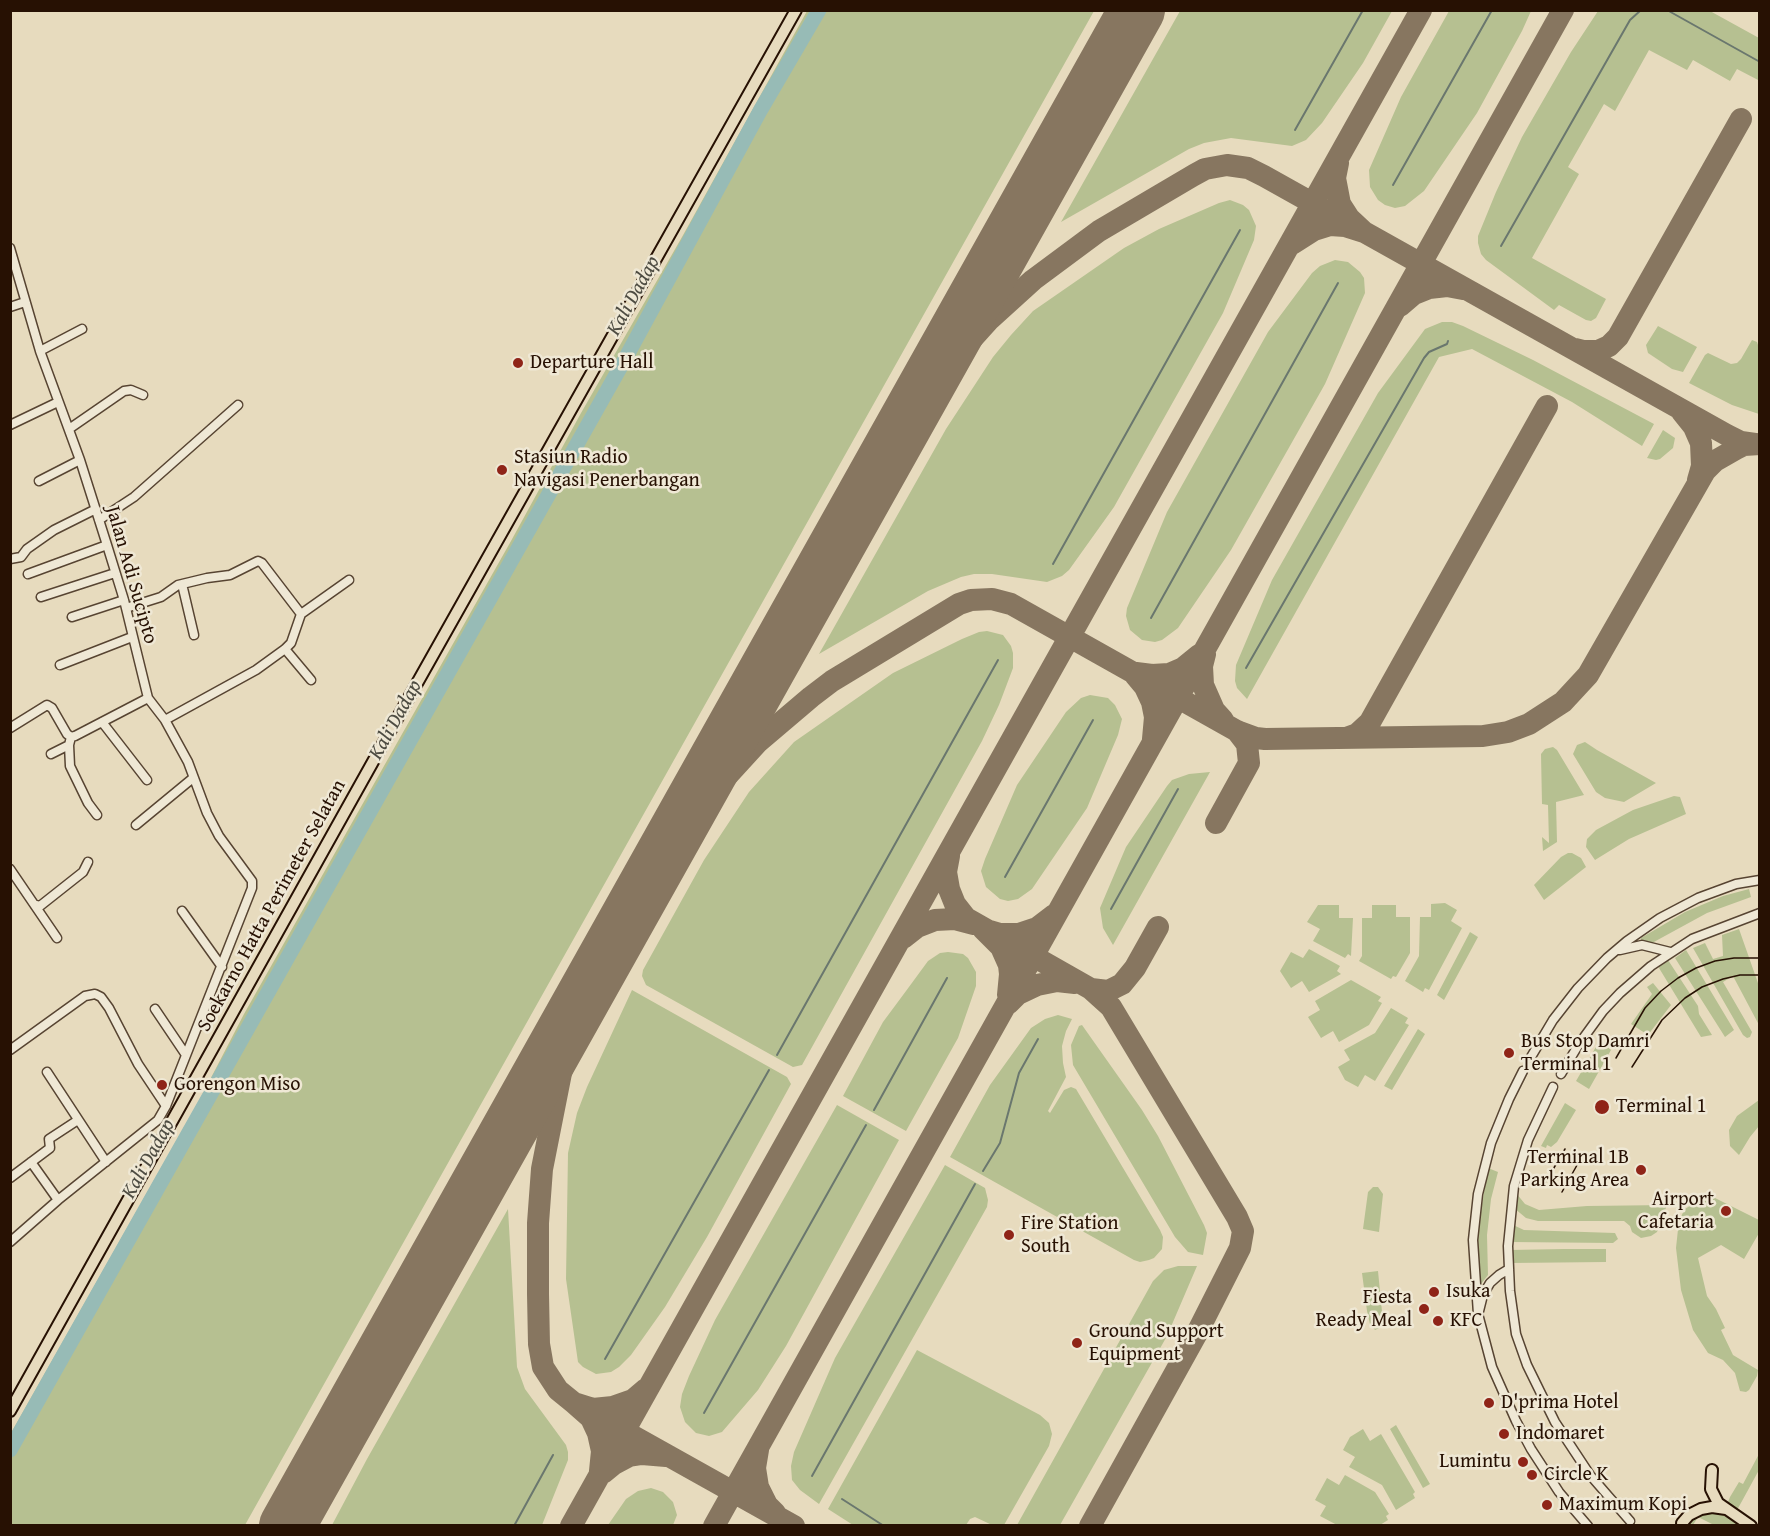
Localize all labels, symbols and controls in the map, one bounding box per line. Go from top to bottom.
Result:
water label: Kali Dadap [602,252,666,340]
place label: Departure Hall [530,351,654,375]
marker: Departure Hall [511,356,525,370]
place label: Stasiun Radio Navigasi Penerbangan [514,446,700,493]
marker: Stasiun Radio Navigasi Penerbangan [495,463,509,477]
street label: Jalan Adi Sucipto [100,503,162,647]
water label: Kali Dadap [364,676,428,764]
street label: Soekarno Hatta Perimeter Selatan [193,776,351,1036]
place label: Bus Stop Damri Terminal 1 [1521,1030,1650,1077]
marker: Bus Stop Damri Terminal 1 [1502,1046,1516,1060]
place label: Gorengon Miso [174,1073,300,1097]
marker: Gorengon Miso [155,1078,169,1092]
place label: Terminal 1 [1616,1095,1706,1119]
marker: Terminal 1 [1593,1098,1611,1116]
water label: Kali Dadap [117,1115,181,1203]
place label: Terminal 1B Parking Area [1520,1146,1629,1193]
marker: Terminal 1B Parking Area [1634,1163,1648,1177]
place label: Airport Cafetaria [1638,1188,1714,1235]
marker: Airport Cafetaria [1719,1204,1733,1218]
place label: Fire Station South [1021,1212,1118,1259]
marker: Fire Station South [1002,1228,1016,1242]
place label: Isuka [1446,1280,1491,1304]
marker: Isuka [1427,1285,1441,1299]
place label: Fiesta Ready Meal [1316,1286,1412,1333]
marker: Fiesta Ready Meal [1417,1302,1431,1316]
place label: KFC [1450,1309,1482,1333]
marker: KFC [1431,1314,1445,1328]
place label: Ground Support Equipment [1089,1320,1224,1367]
marker: Ground Support Equipment [1070,1336,1084,1350]
place label: D'prima Hotel [1501,1391,1619,1415]
marker: D'prima Hotel [1482,1396,1496,1410]
place label: Indomaret [1516,1422,1604,1446]
marker: Indomaret [1497,1427,1511,1441]
place label: Lumintu [1439,1450,1511,1474]
marker: Lumintu [1516,1455,1530,1469]
place label: Circle K [1544,1463,1608,1487]
marker: Circle K [1525,1468,1539,1482]
place label: Maximum Kopi [1559,1493,1687,1517]
marker: Maximum Kopi [1540,1498,1554,1512]

